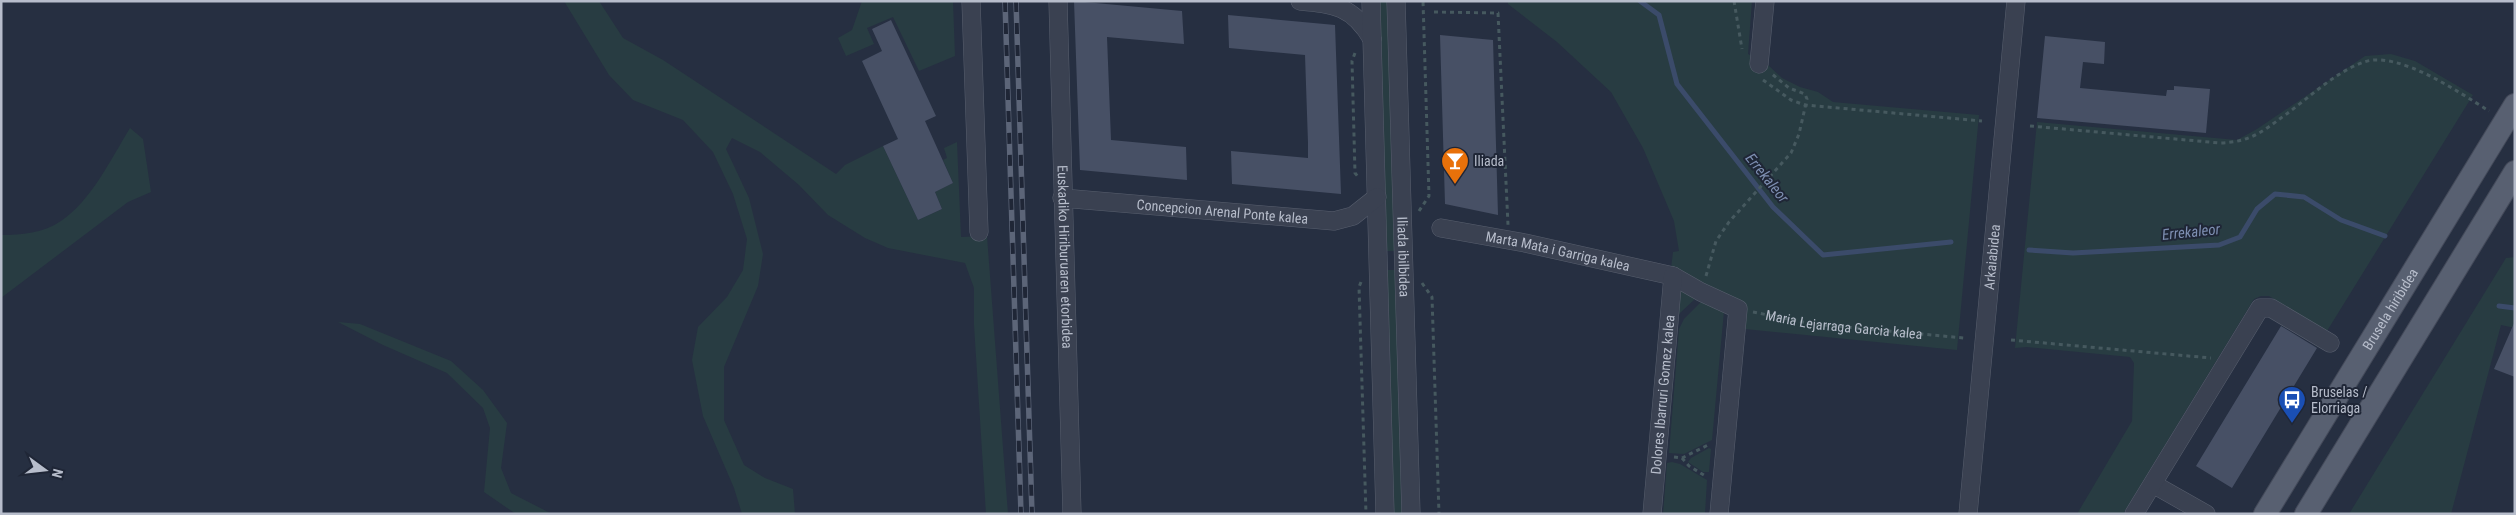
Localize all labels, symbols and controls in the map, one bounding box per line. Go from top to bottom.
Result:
bar icon: Iliada [1440,146,1470,185]
water label: Errekaleor [1742,150,1793,207]
place label: Iliada [1474,153,1504,169]
street label: Euskadiko Hiriburuaren etorbidea [1054,165,1075,349]
street label: Concepcion Arenal Ponte kalea [1136,196,1309,227]
street label: Iliada ibilbidea [1394,216,1413,297]
water label: Errekaleor [2161,220,2221,244]
street label: Arkaiabidea [1981,224,2003,291]
street label: Marta Mata i Garriga kalea [1484,228,1631,274]
street label: Brusela hiribidea [2359,266,2421,353]
street label: Maria Lejarraga Garcia kalea [1764,307,1923,342]
street label: Dolores Ibarruri Gomez kalea [1648,314,1678,475]
place label: Bruselas / Elorriaga [2311,384,2367,416]
bus stop icon: Bruselas / Elorriaga [2277,385,2307,424]
north arrow [20,445,70,495]
text: N [49,467,66,480]

